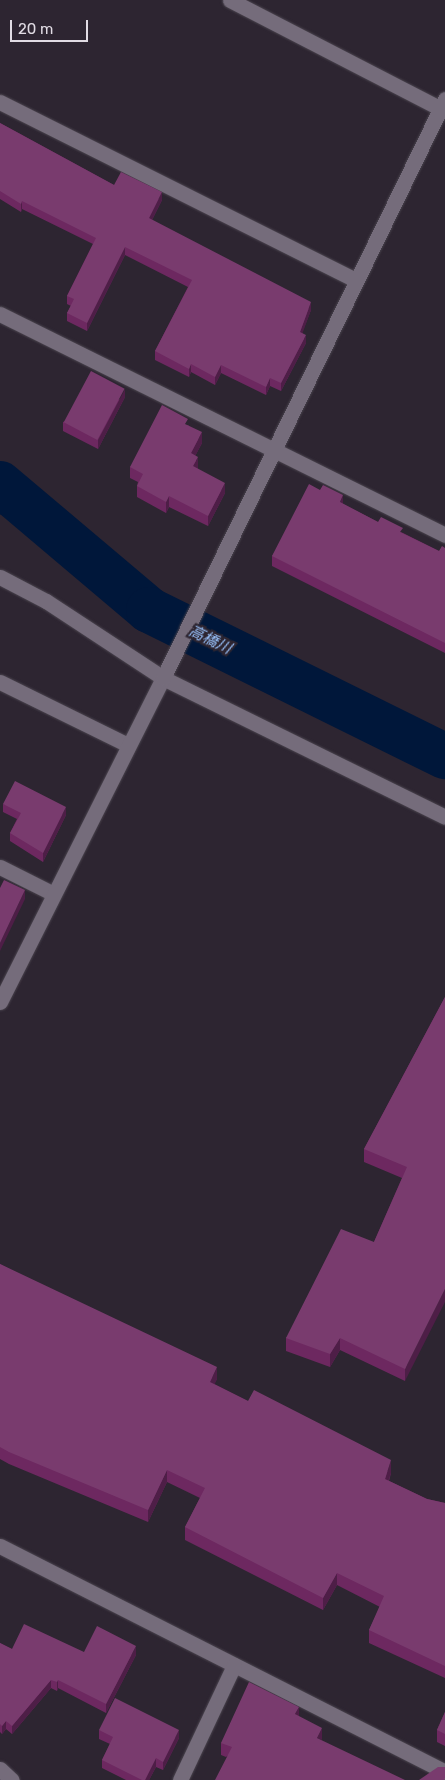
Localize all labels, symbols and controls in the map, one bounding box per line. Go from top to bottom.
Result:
scale bar [12,10,90,42]
text: 20 m [18,20,53,38]
water label: 高橋川 [186,622,234,658]

